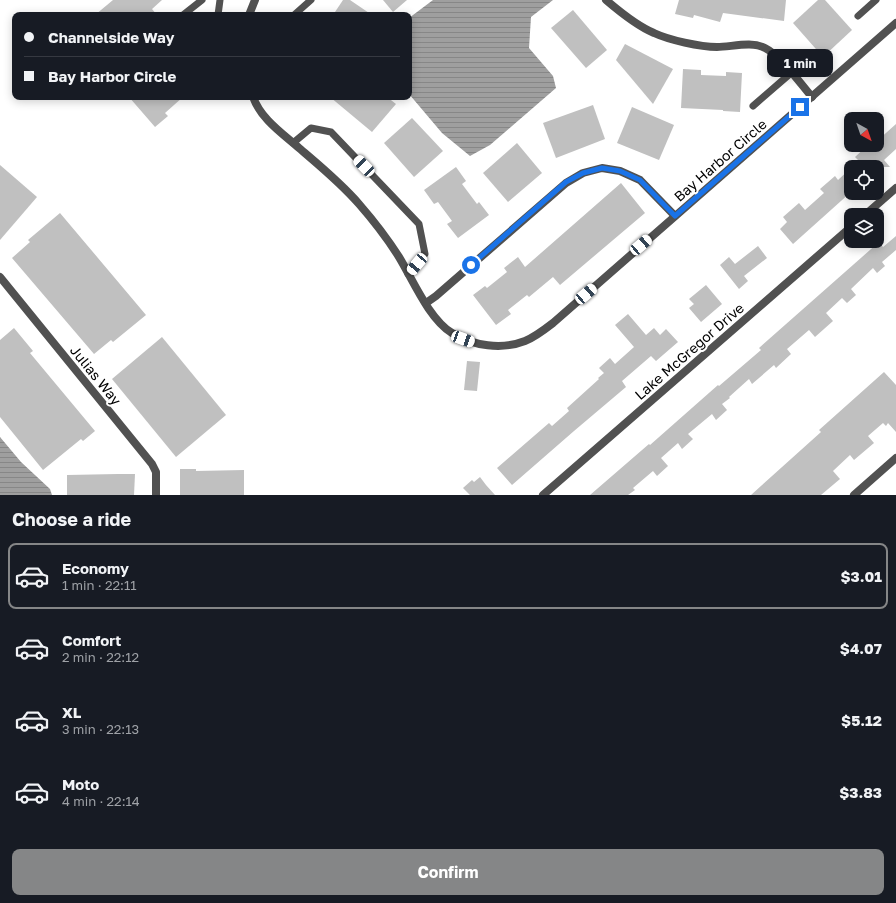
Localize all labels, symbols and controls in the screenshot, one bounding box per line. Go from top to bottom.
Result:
text: Channelside Way [48,28,175,46]
callout: 1 min [767,49,833,77]
text: 1 min [784,55,816,71]
text: Bay Harbor Circle [48,67,176,85]
route end [791,98,809,116]
north arrow [844,112,884,152]
map controls [844,112,884,248]
street label: Bay Harbor Circle [670,115,770,205]
car [351,153,377,179]
button: locate [844,160,884,200]
button: layers [844,208,884,248]
car [628,233,654,257]
car [405,251,429,277]
route start [462,256,480,274]
car [573,282,599,306]
street label: Lake McGregor Drive [631,299,747,403]
car [450,329,476,349]
street label: Julias Way [67,342,125,408]
text: Choose a ride [12,508,131,530]
icon: car [14,558,50,594]
text: Economy [62,559,129,577]
text: $3.01 [841,567,882,585]
text: 1 min · 22:11 [62,577,137,593]
icon: car [14,630,50,666]
text: Comfort [62,631,121,649]
text: $4.07 [840,639,882,657]
text: 2 min · 22:12 [62,649,139,665]
icon: car [14,702,50,738]
text: XL [62,703,81,721]
text: $5.12 [841,711,882,729]
text: 3 min · 22:13 [62,721,139,737]
icon: car [14,774,50,810]
text: Moto [62,775,99,793]
text: $3.83 [839,783,882,801]
text: 4 min · 22:14 [62,793,140,809]
button: Confirm [12,849,884,895]

